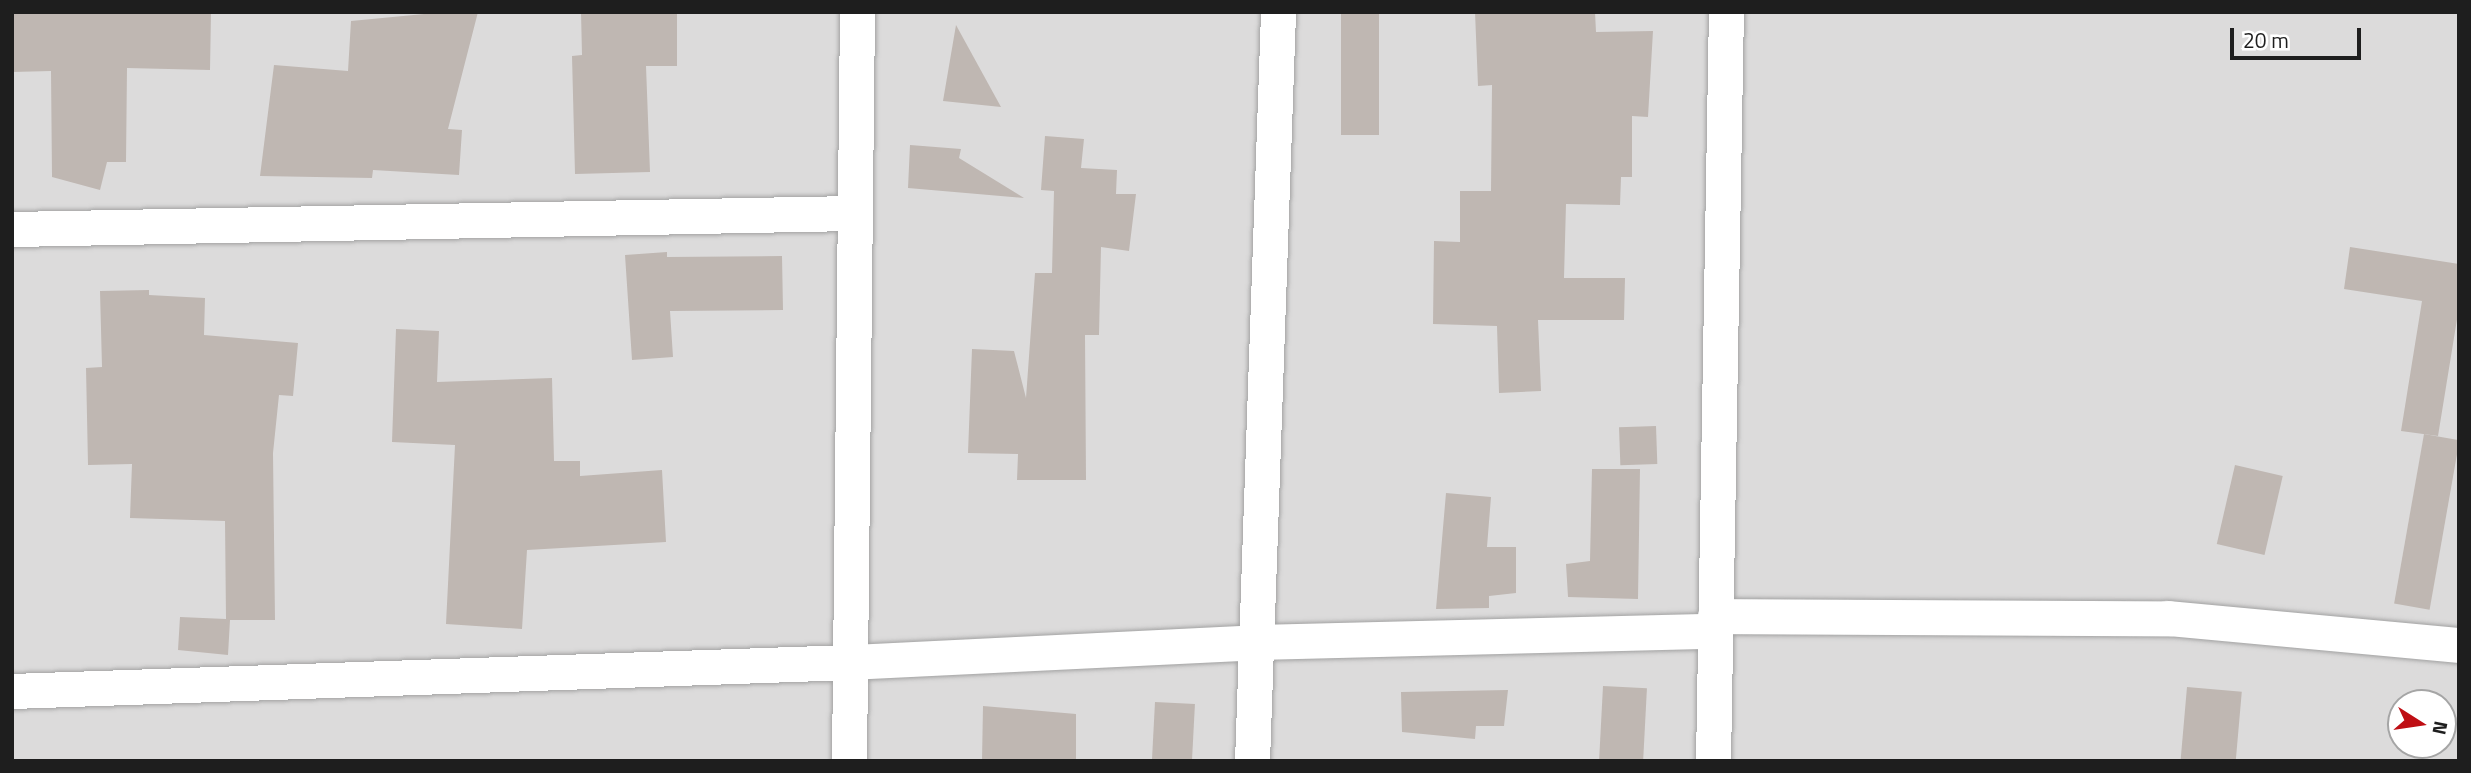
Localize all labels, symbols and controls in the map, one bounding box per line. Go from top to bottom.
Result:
scale bar [2233,14,2364,58]
text: 20 m [2243,24,2289,56]
north arrow [2387,689,2457,759]
text: N [2426,719,2457,738]

